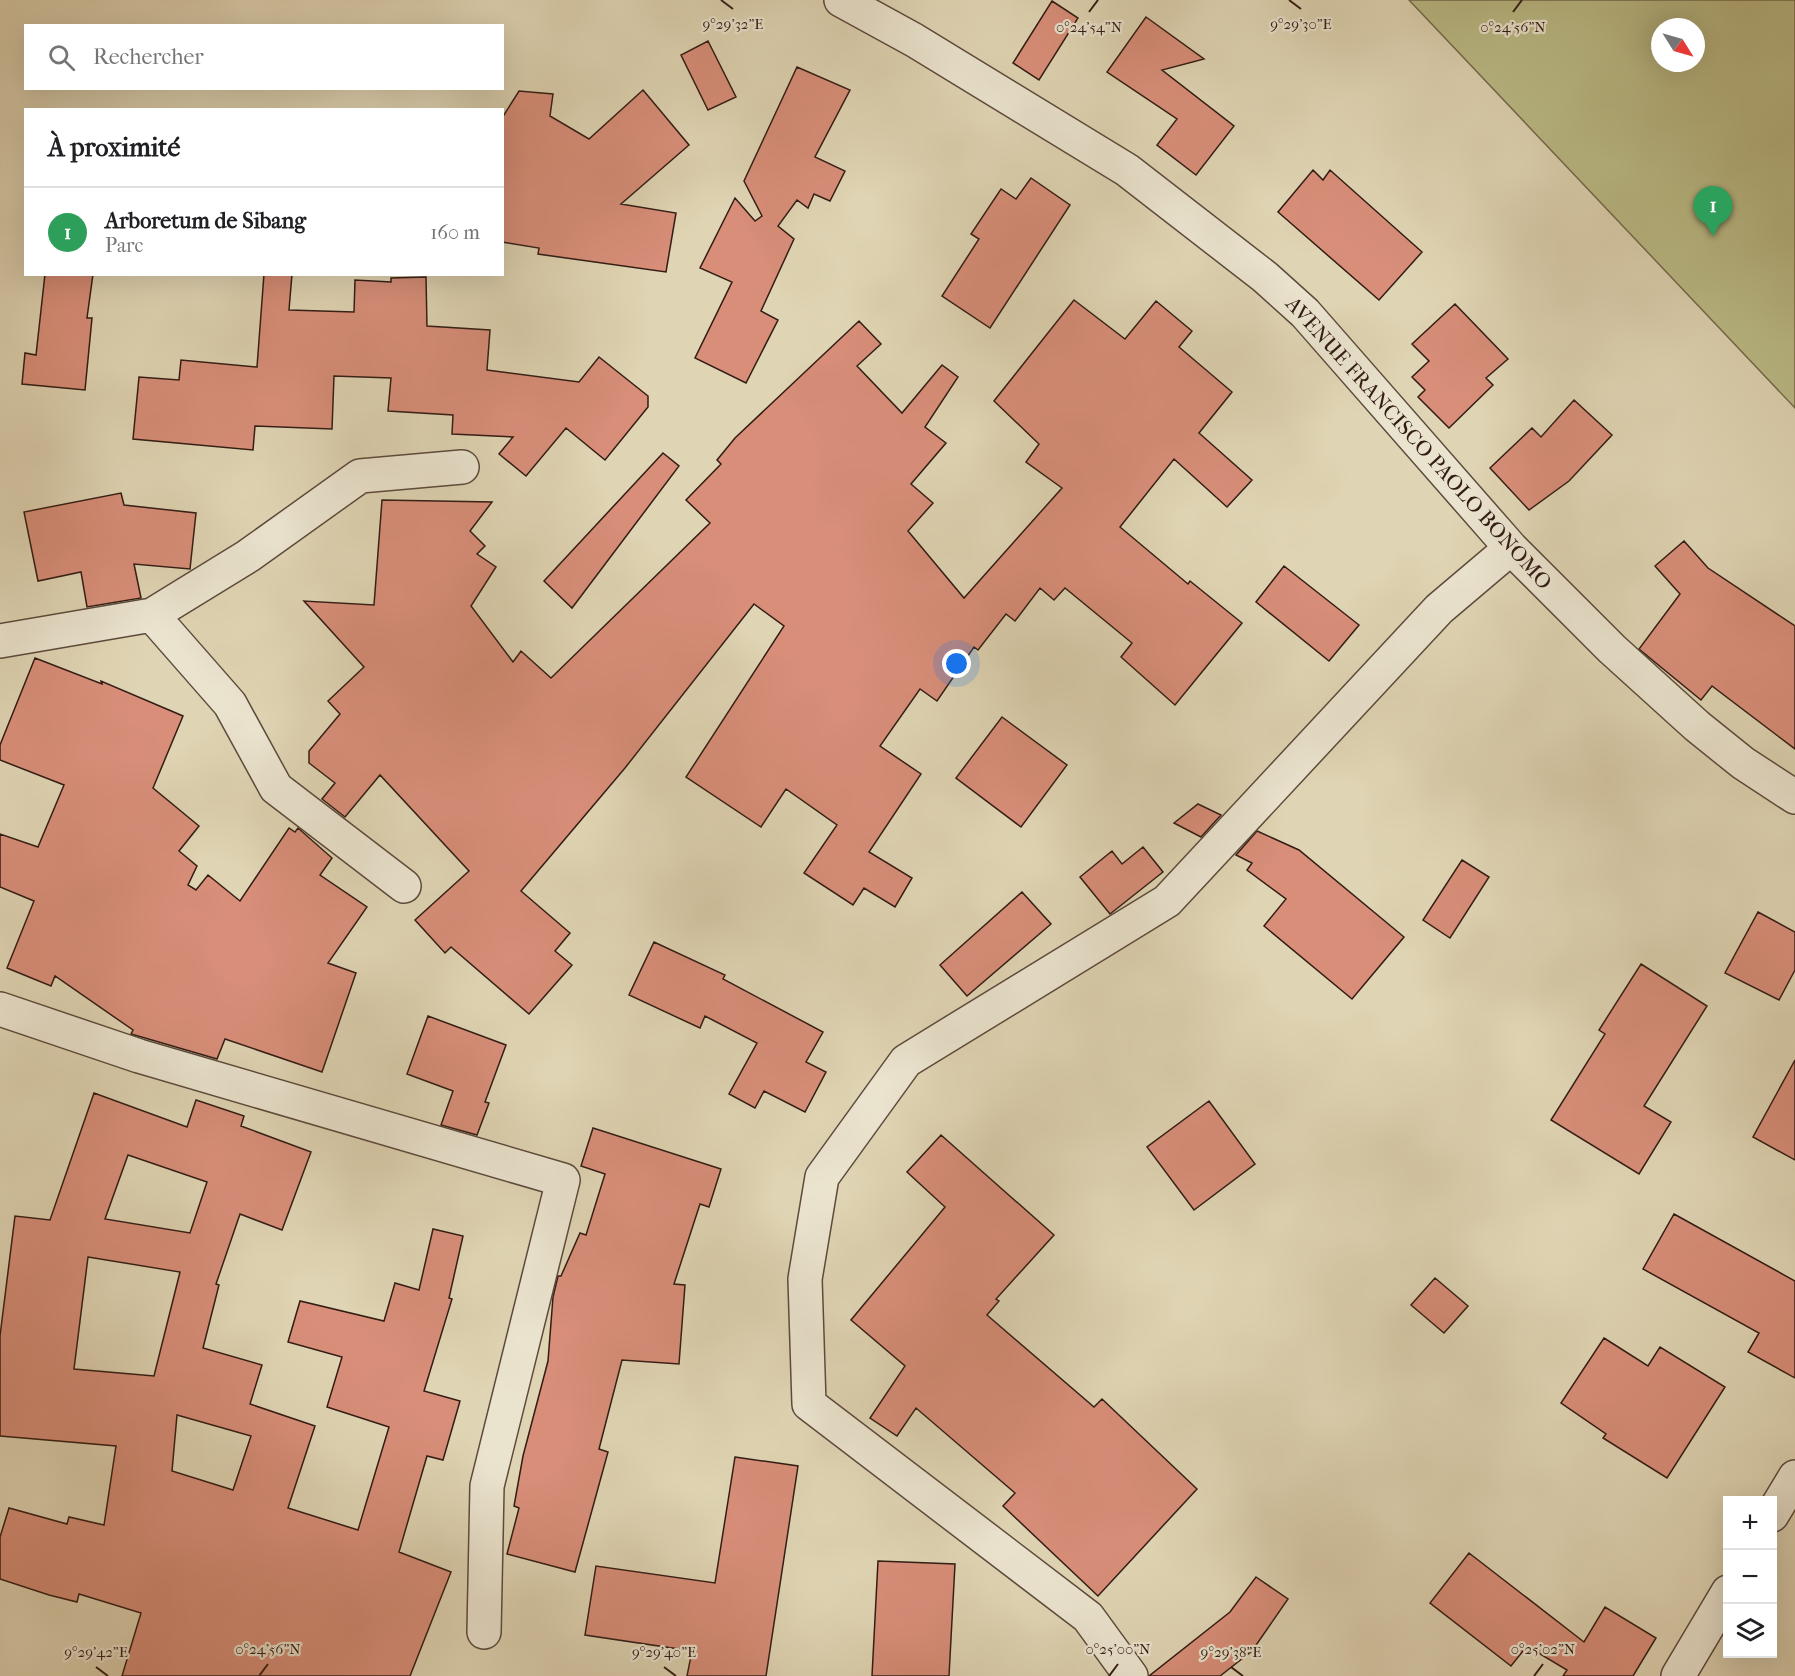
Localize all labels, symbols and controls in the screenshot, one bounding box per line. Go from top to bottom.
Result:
text: 9°29'32"E [703,15,763,33]
text: 9°29'30"E [1270,15,1332,33]
text: 0°24'54"N [1056,18,1123,36]
text: 0°24'56"N [1480,18,1546,36]
north arrow [1651,18,1705,72]
search box [24,24,504,90]
icon: search [45,41,78,74]
text: Rechercher [93,44,204,70]
text: À proximité [48,132,180,163]
pin: 1 [1694,186,1732,236]
text: Arboretum de Sibang [105,208,306,234]
text: 1 [64,221,71,244]
text: 160 m [430,221,480,244]
text: Parc [105,234,143,257]
street label: AVENUE FRANCISCO PAOLO BONOMO [1280,291,1557,594]
your location [942,649,971,678]
map controls [1723,1496,1777,1658]
button: + [1723,1496,1777,1550]
button: − [1723,1550,1777,1604]
button: layers [1723,1604,1777,1658]
text: 0°24'56"N [235,1640,301,1658]
text: 0°25'00"N [1086,1640,1151,1658]
text: 0°25'02"N [1511,1640,1576,1658]
text: 9°29'42"E [64,1643,128,1661]
text: 9°29'40"E [632,1643,696,1661]
text: 9°29'38"E [1201,1643,1261,1661]

